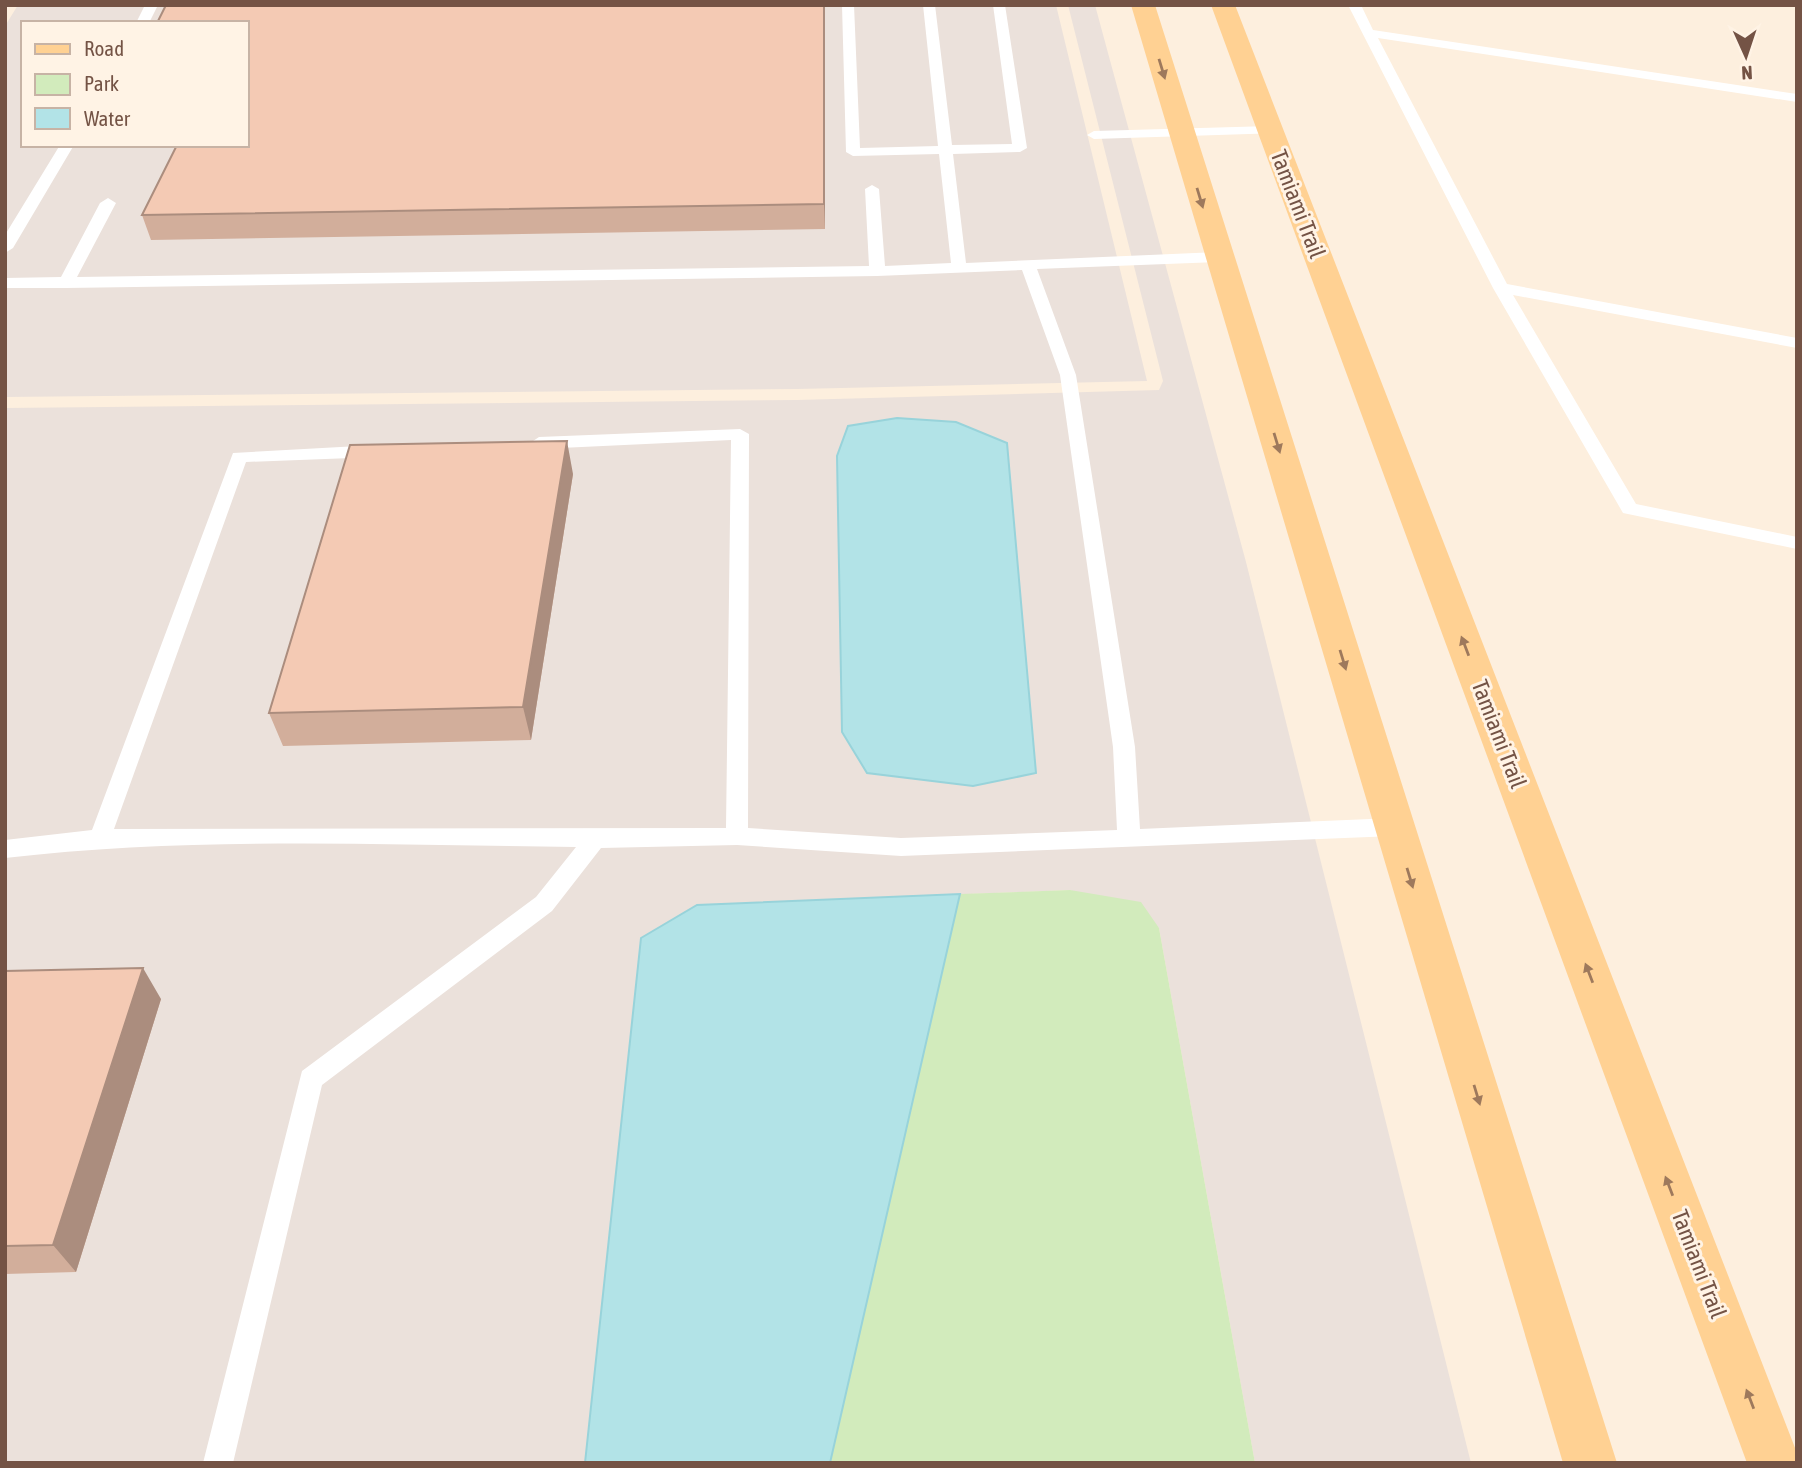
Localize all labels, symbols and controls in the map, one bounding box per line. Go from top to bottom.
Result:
legend [21,21,248,147]
north arrow [1711,21,1781,91]
text: Road [84,36,124,60]
one-way arrow [1157,59,1167,80]
text: N [1741,62,1753,84]
text: Park [84,71,119,95]
text: Water [84,106,131,130]
street label: Tamiami Trail [1265,146,1331,262]
one-way arrow [1196,187,1206,208]
one-way arrow [1272,432,1282,453]
one-way arrow [1460,635,1471,656]
one-way arrow [1339,650,1349,671]
street label: Tamiami Trail [1466,676,1532,792]
one-way arrow [1405,868,1416,889]
one-way arrow [1583,963,1594,984]
one-way arrow [1472,1085,1482,1106]
one-way arrow [1664,1176,1675,1197]
street label: Tamiami Trail [1666,1206,1732,1322]
one-way arrow [1744,1388,1755,1409]

